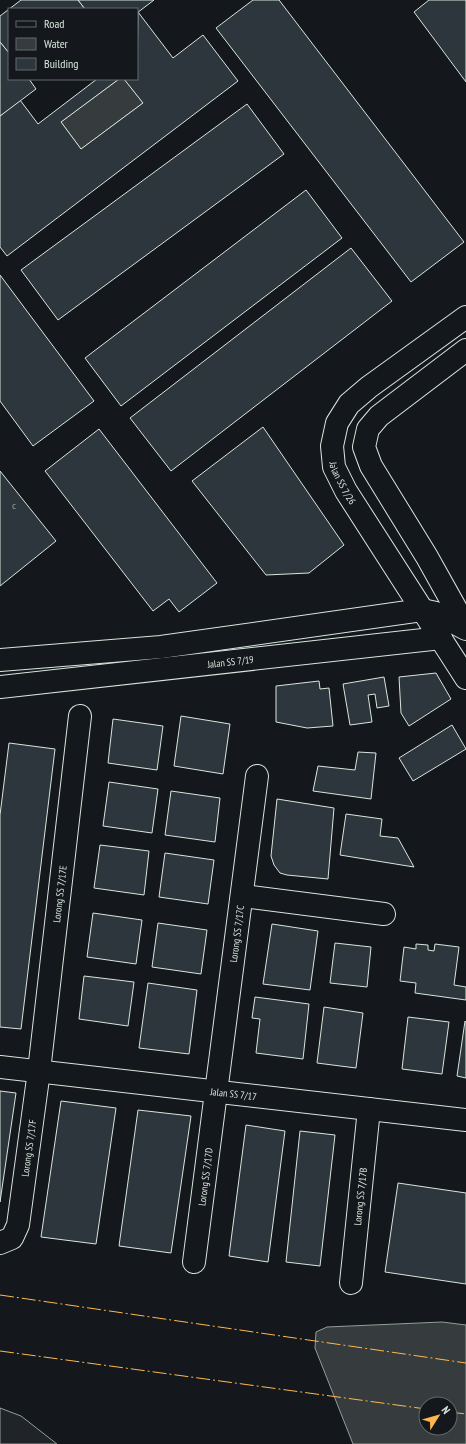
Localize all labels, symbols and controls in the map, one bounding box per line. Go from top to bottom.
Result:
legend [8,8,138,80]
text: Road [44,16,64,31]
text: Water [44,36,69,51]
text: Building [44,56,79,71]
street label: Jalan SS 7/26 [327,460,360,507]
house number: C [12,501,16,511]
street label: Jalan SS 7/19 [206,652,254,671]
street label: Lorong SS 7/17E [50,865,69,923]
street label: Lorong SS 7/17C [226,904,247,963]
street label: Jalan SS 7/17 [209,1084,257,1103]
street label: Lorong SS 7/17F [18,1119,39,1177]
street label: Lorong SS 7/17D [195,1147,215,1206]
street label: Lorong SS 7/17B [351,1167,369,1226]
north arrow [418,1396,458,1436]
text: N [439,1403,453,1417]

